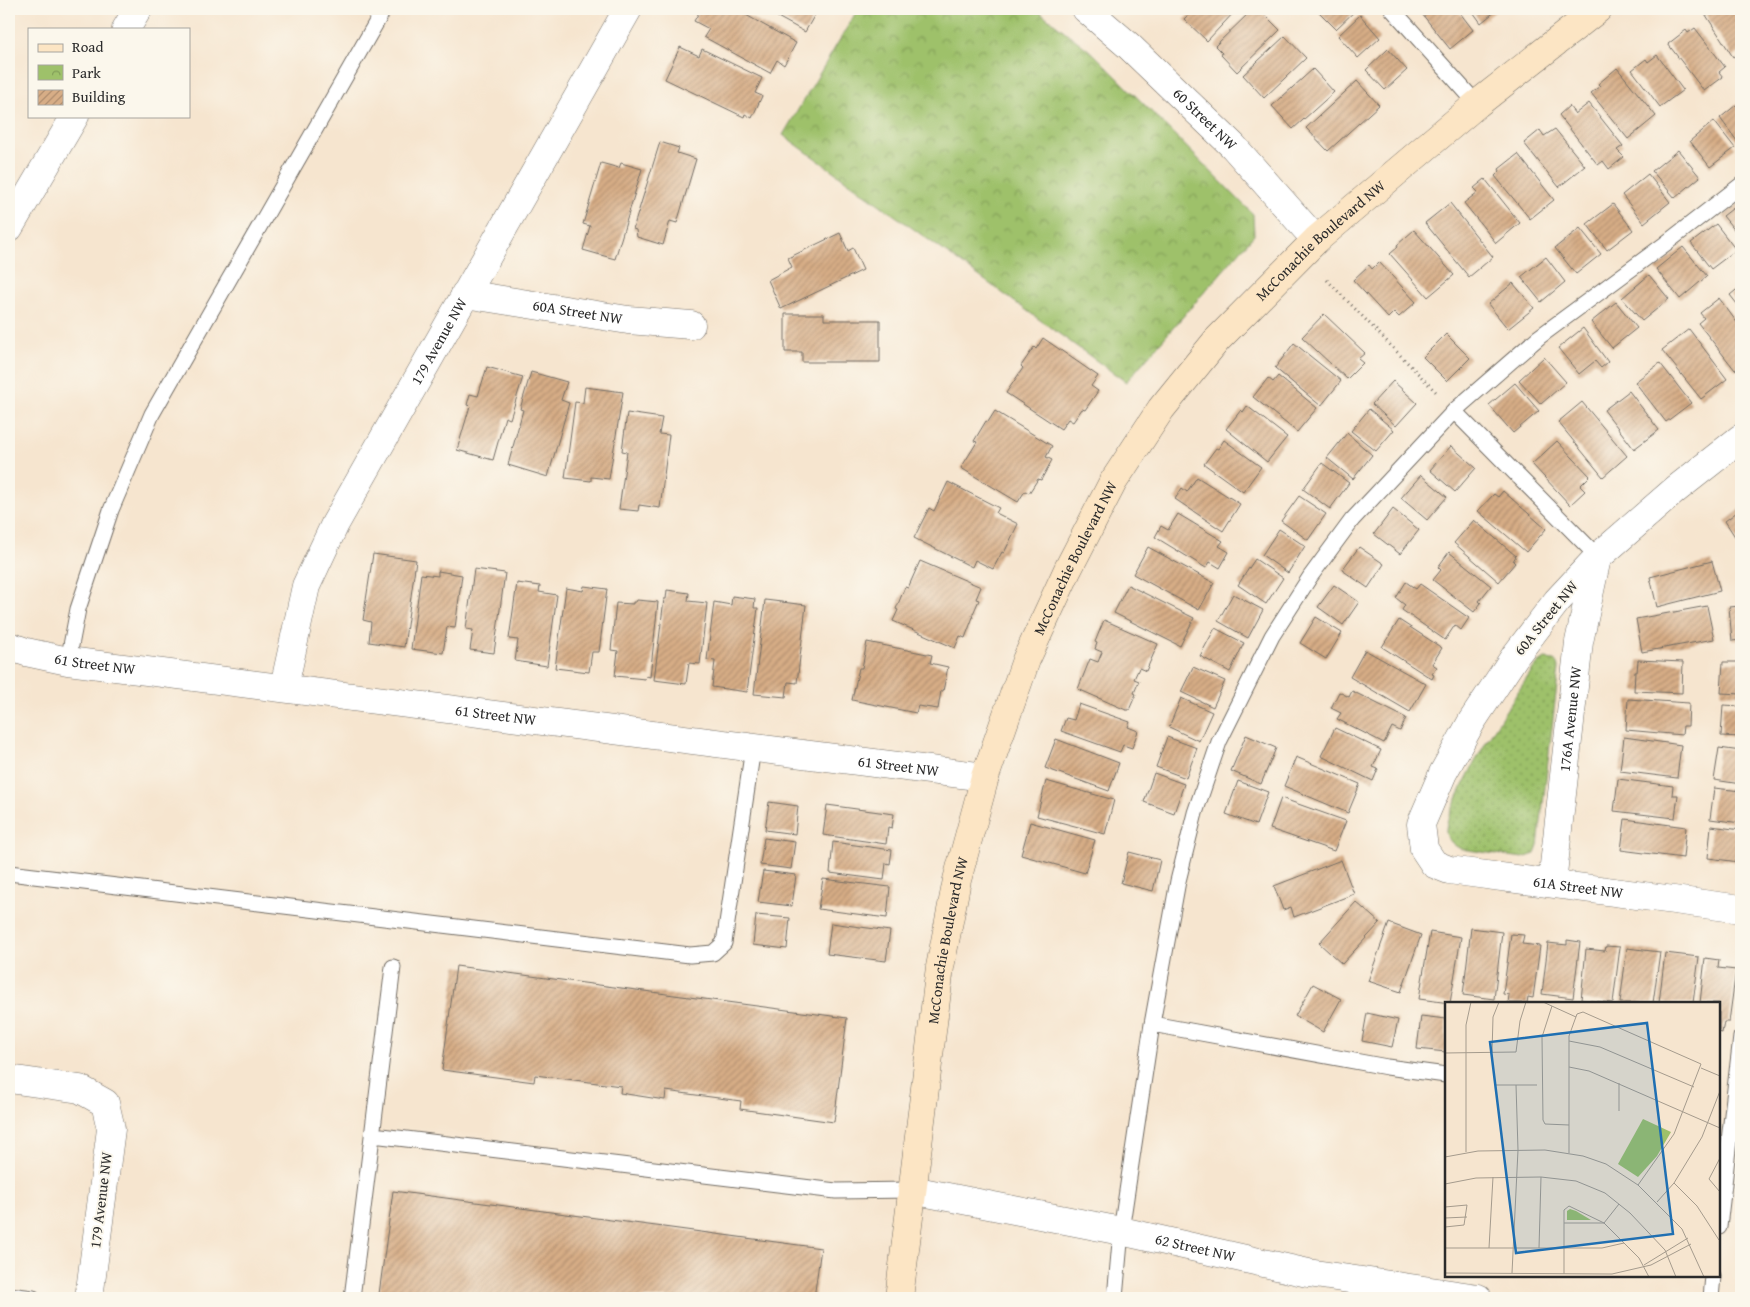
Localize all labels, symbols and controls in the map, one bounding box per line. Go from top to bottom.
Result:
legend [28,28,190,118]
text: Road [72,36,103,57]
text: Park [72,62,101,83]
street label: 60 Street NW [1169,83,1242,155]
text: Building [72,86,126,107]
street label: McConachie Boulevard NW [1251,175,1390,305]
street label: 179 Avenue NW [405,293,472,388]
street label: 60A Street NW [531,294,624,329]
street label: McConachie Boulevard NW [1028,477,1122,638]
street label: 60A Street NW [1509,576,1582,660]
street label: 61 Street NW [52,647,137,679]
street label: 176A Avenue NW [1554,665,1586,773]
street label: 61 Street NW [454,699,538,730]
street label: 61 Street NW [857,750,941,781]
street label: McConachie Boulevard NW [922,854,973,1025]
street label: 61A Street NW [1532,870,1625,903]
inset map [1445,1002,1720,1277]
street label: 179 Avenue NW [84,1150,117,1249]
street label: 62 Street NW [1153,1228,1238,1266]

